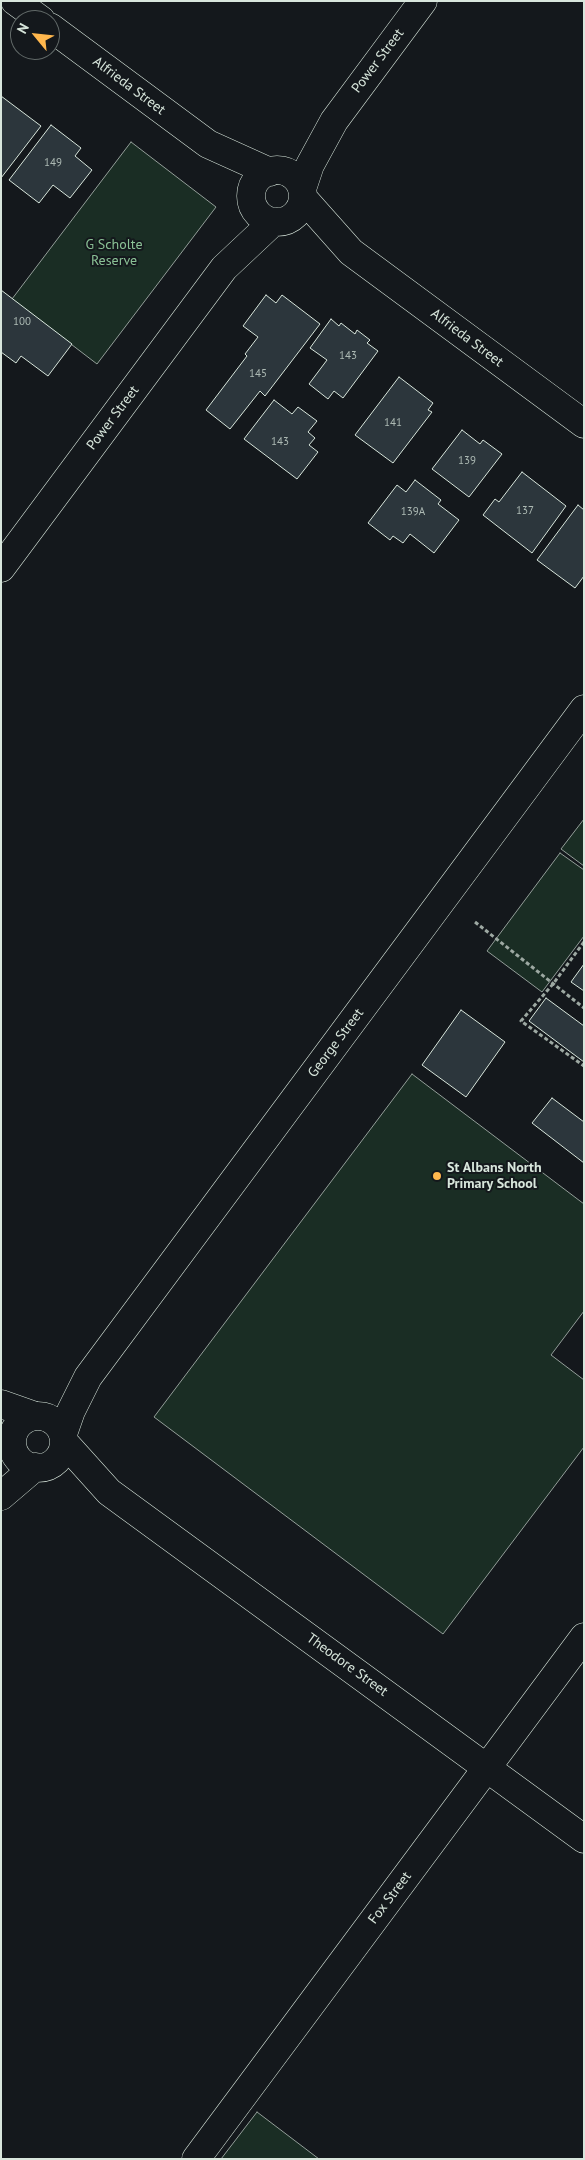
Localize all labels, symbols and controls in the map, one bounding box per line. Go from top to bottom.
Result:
north arrow [10,10,60,60]
text: N [13,20,33,37]
street label: Power Street [348,26,408,96]
street label: Alfrieda Street [89,53,169,119]
house number: 149 [44,156,62,170]
park label: G Scholte Reserve [85,237,143,270]
street label: Alfrieda Street [427,305,507,371]
house number: 100 [13,315,31,329]
house number: 143 [339,349,357,363]
house number: 145 [249,367,267,381]
street label: Power Street [83,383,143,453]
house number: 141 [384,416,402,430]
house number: 143 [271,435,289,449]
house number: 139 [458,454,476,468]
house number: 137 [516,504,534,518]
house number: 139A [401,505,425,519]
street label: George Street [305,1005,367,1081]
place label: St Albans North Primary School [447,1160,542,1192]
marker: St Albans North Primary School [431,1170,443,1182]
street label: Theodore Street [303,1630,391,1700]
street label: Fox Street [365,1869,415,1927]

